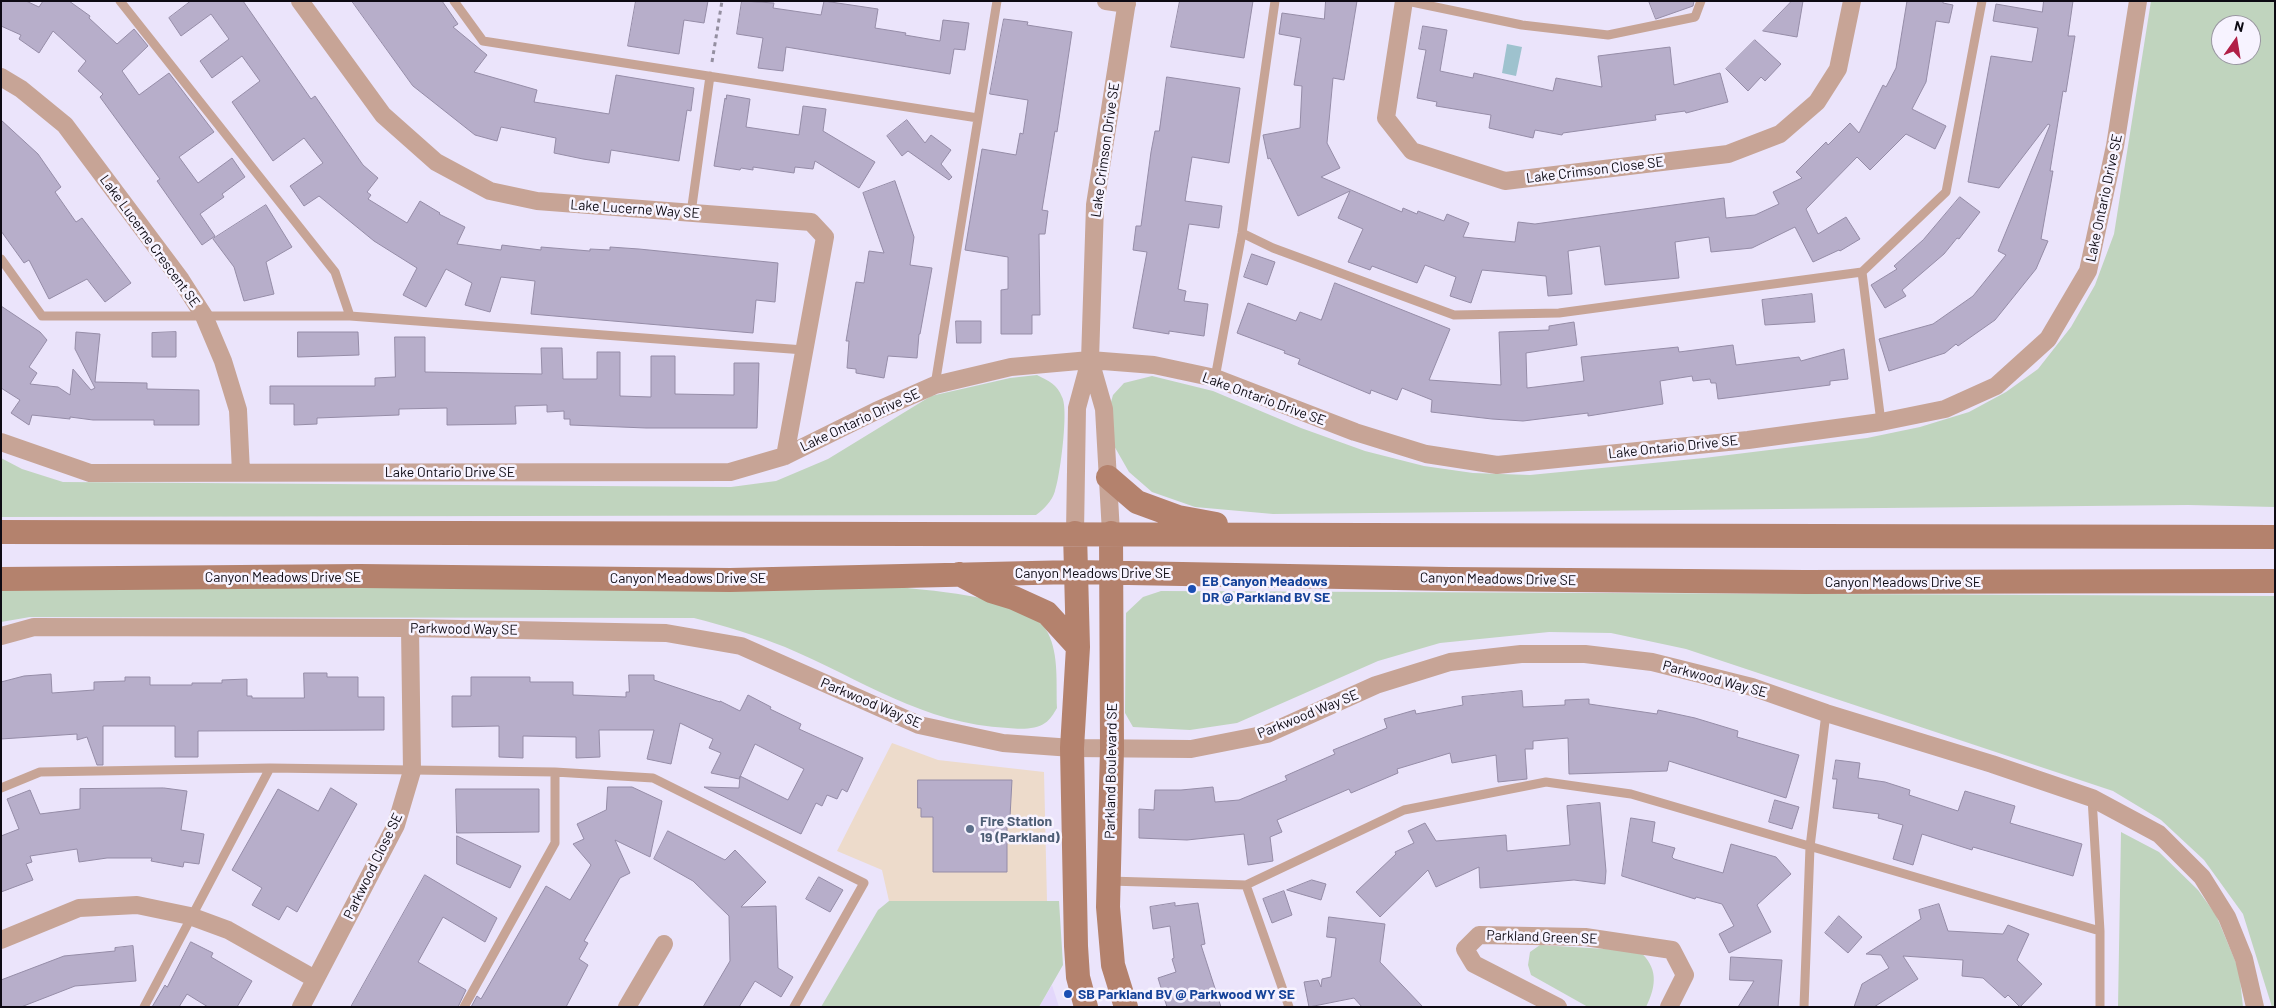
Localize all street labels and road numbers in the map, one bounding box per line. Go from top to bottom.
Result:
street label: Lake Crimson Drive SE [1087,81,1123,219]
street label: Lake Ontario Drive SE [2082,133,2126,263]
street label: Lake Crimson Close SE [1525,153,1665,187]
street label: Lake Lucerne Crescent SE [96,172,204,310]
street label: Lake Lucerne Way SE [570,196,700,222]
street label: Lake Ontario Drive SE [1200,369,1328,429]
street label: Lake Ontario Drive SE [797,385,923,455]
street label: Lake Ontario Drive SE [1607,432,1739,462]
street label: Lake Ontario Drive SE [385,464,515,480]
street label: Canyon Meadows Drive SE [1015,565,1171,581]
street label: Canyon Meadows Drive SE [205,569,361,585]
street label: Canyon Meadows Drive SE [1420,569,1576,589]
street label: Canyon Meadows Drive SE [610,570,766,586]
street label: Canyon Meadows Drive SE [1825,574,1981,590]
street label: Parkwood Way SE [410,620,518,638]
street label: Parkwood Way SE [1661,657,1769,701]
street label: Parkwood Way SE [818,674,924,732]
street label: Parkwood Way SE [1255,686,1361,742]
street label: Parkland Boulevard SE [1101,703,1121,839]
street label: Parkwood Close SE [340,810,406,922]
street label: Parkland Green SE [1486,927,1598,947]

